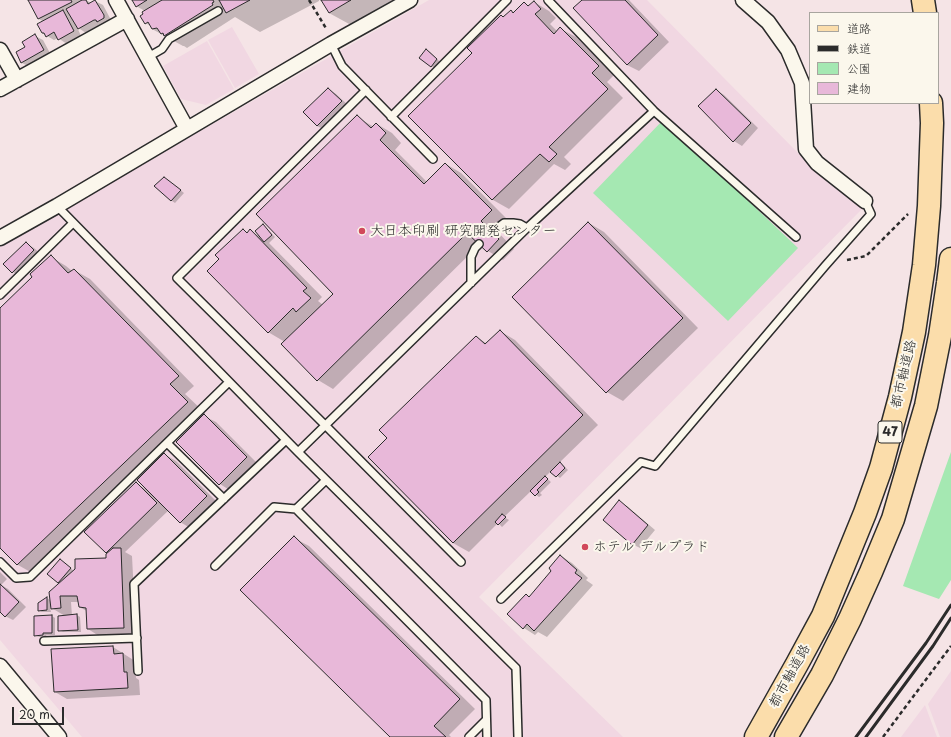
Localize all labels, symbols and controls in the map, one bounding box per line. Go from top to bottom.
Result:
legend [809,12,939,104]
text: 道路 [847,19,871,37]
text: 鉄道 [847,39,871,57]
text: 公園 [847,59,871,77]
text: 建物 [847,79,871,97]
place label: 大日本印刷 研究開発センター [370,223,557,239]
marker: 大日本印刷 研究開発センター [357,226,367,236]
street label: 都市軸道路 [888,338,920,410]
road number: 47 [878,421,902,443]
place label: ホテル デルプラド [593,539,710,555]
marker: ホテル デルプラド [580,542,590,552]
street label: 都市軸道路 [766,641,814,711]
scale bar [14,699,66,725]
text: 20 m [19,705,50,723]

